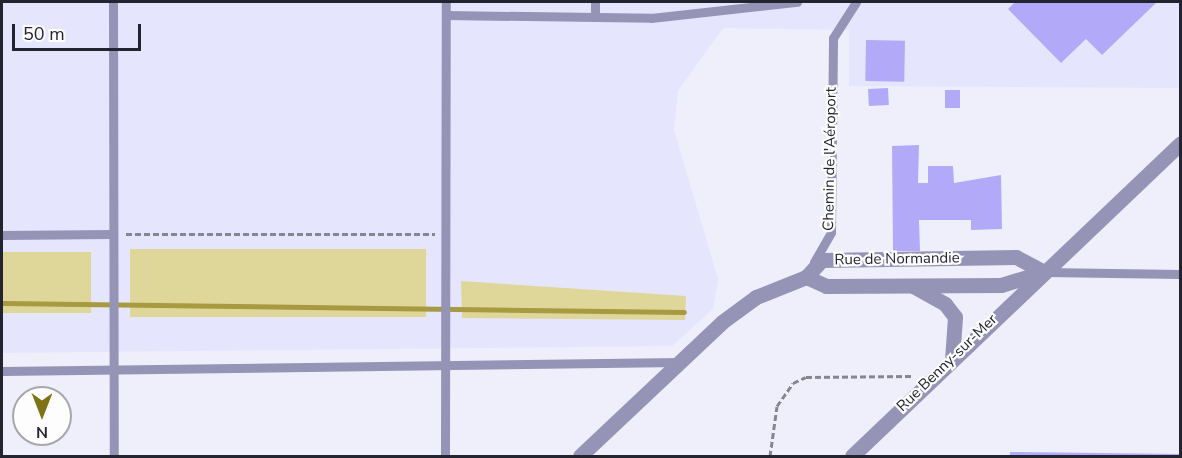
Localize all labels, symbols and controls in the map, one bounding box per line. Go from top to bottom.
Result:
scale bar [15,12,144,50]
text: 50 m [23,22,65,46]
street label: Chemin de l'Aéroport [820,87,840,231]
street label: Rue de Normandie [834,249,960,269]
street label: Rue Benny-sur-Mer [893,311,1001,415]
north arrow [12,386,72,446]
text: N [36,421,48,443]

